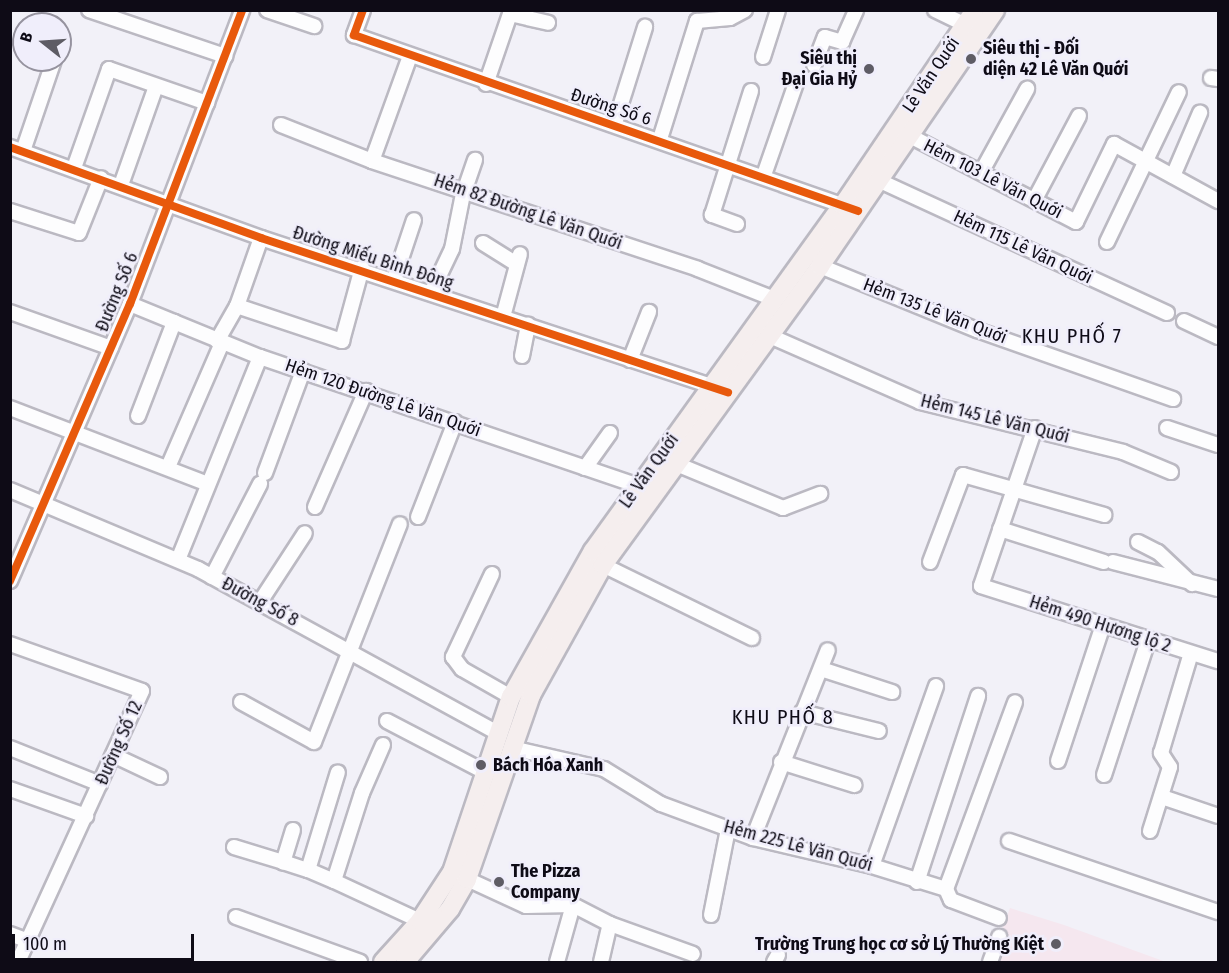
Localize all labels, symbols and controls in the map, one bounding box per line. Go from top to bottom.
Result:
north arrow [12,12,72,72]
text: B [16,30,37,44]
street label: Lê Văn Quới [898,33,964,117]
place label: Siêu thị - Đối diện 42 Lê Văn Quới [983,38,1128,80]
place label: Siêu thị Đại Gia Hỷ [781,48,857,90]
marker: Siêu thị - Đối diện 42 Lê Văn Quới [964,52,978,66]
marker: Siêu thị Đại Gia Hỷ [862,62,876,76]
street label: Đường Số 6 [568,84,654,130]
street label: Hẻm 103 Lê Văn Quới [920,135,1066,223]
street label: Hẻm 82 Đường Lê Văn Quới [431,170,625,254]
street label: Hẻm 115 Lê Văn Quới [950,205,1096,289]
street label: Đường Miếu Bình Đông [290,222,456,294]
street label: Đường Số 6 [91,249,143,335]
street label: Hẻm 135 Lê Văn Quới [860,274,1010,348]
district label: KHU PHỐ 7 [1022,324,1122,348]
street label: Hẻm 120 Đường Lê Văn Quới [282,354,484,442]
street label: Hẻm 145 Lê Văn Quới [918,390,1072,448]
street label: Lê Văn Quới [615,430,683,512]
street label: Đường Số 8 [218,573,302,631]
street label: Hẻm 490 Hương lộ 2 [1027,591,1173,657]
street label: Đường Số 12 [91,698,147,788]
district label: KHU PHỐ 8 [732,705,834,729]
place label: Bách Hóa Xanh [493,754,603,776]
marker: Bách Hóa Xanh [474,758,488,772]
street label: Hẻm 225 Lê Văn Quới [721,816,875,876]
place label: The Pizza Company [511,861,580,904]
marker: The Pizza Company [492,875,506,889]
scale bar [15,922,196,960]
text: 100 m [23,933,67,955]
place label: Trường Trung học cơ sở Lý Thường Kiệt [755,933,1044,955]
marker: Trường Trung học cơ sở Lý Thường Kiệt [1049,937,1063,951]

